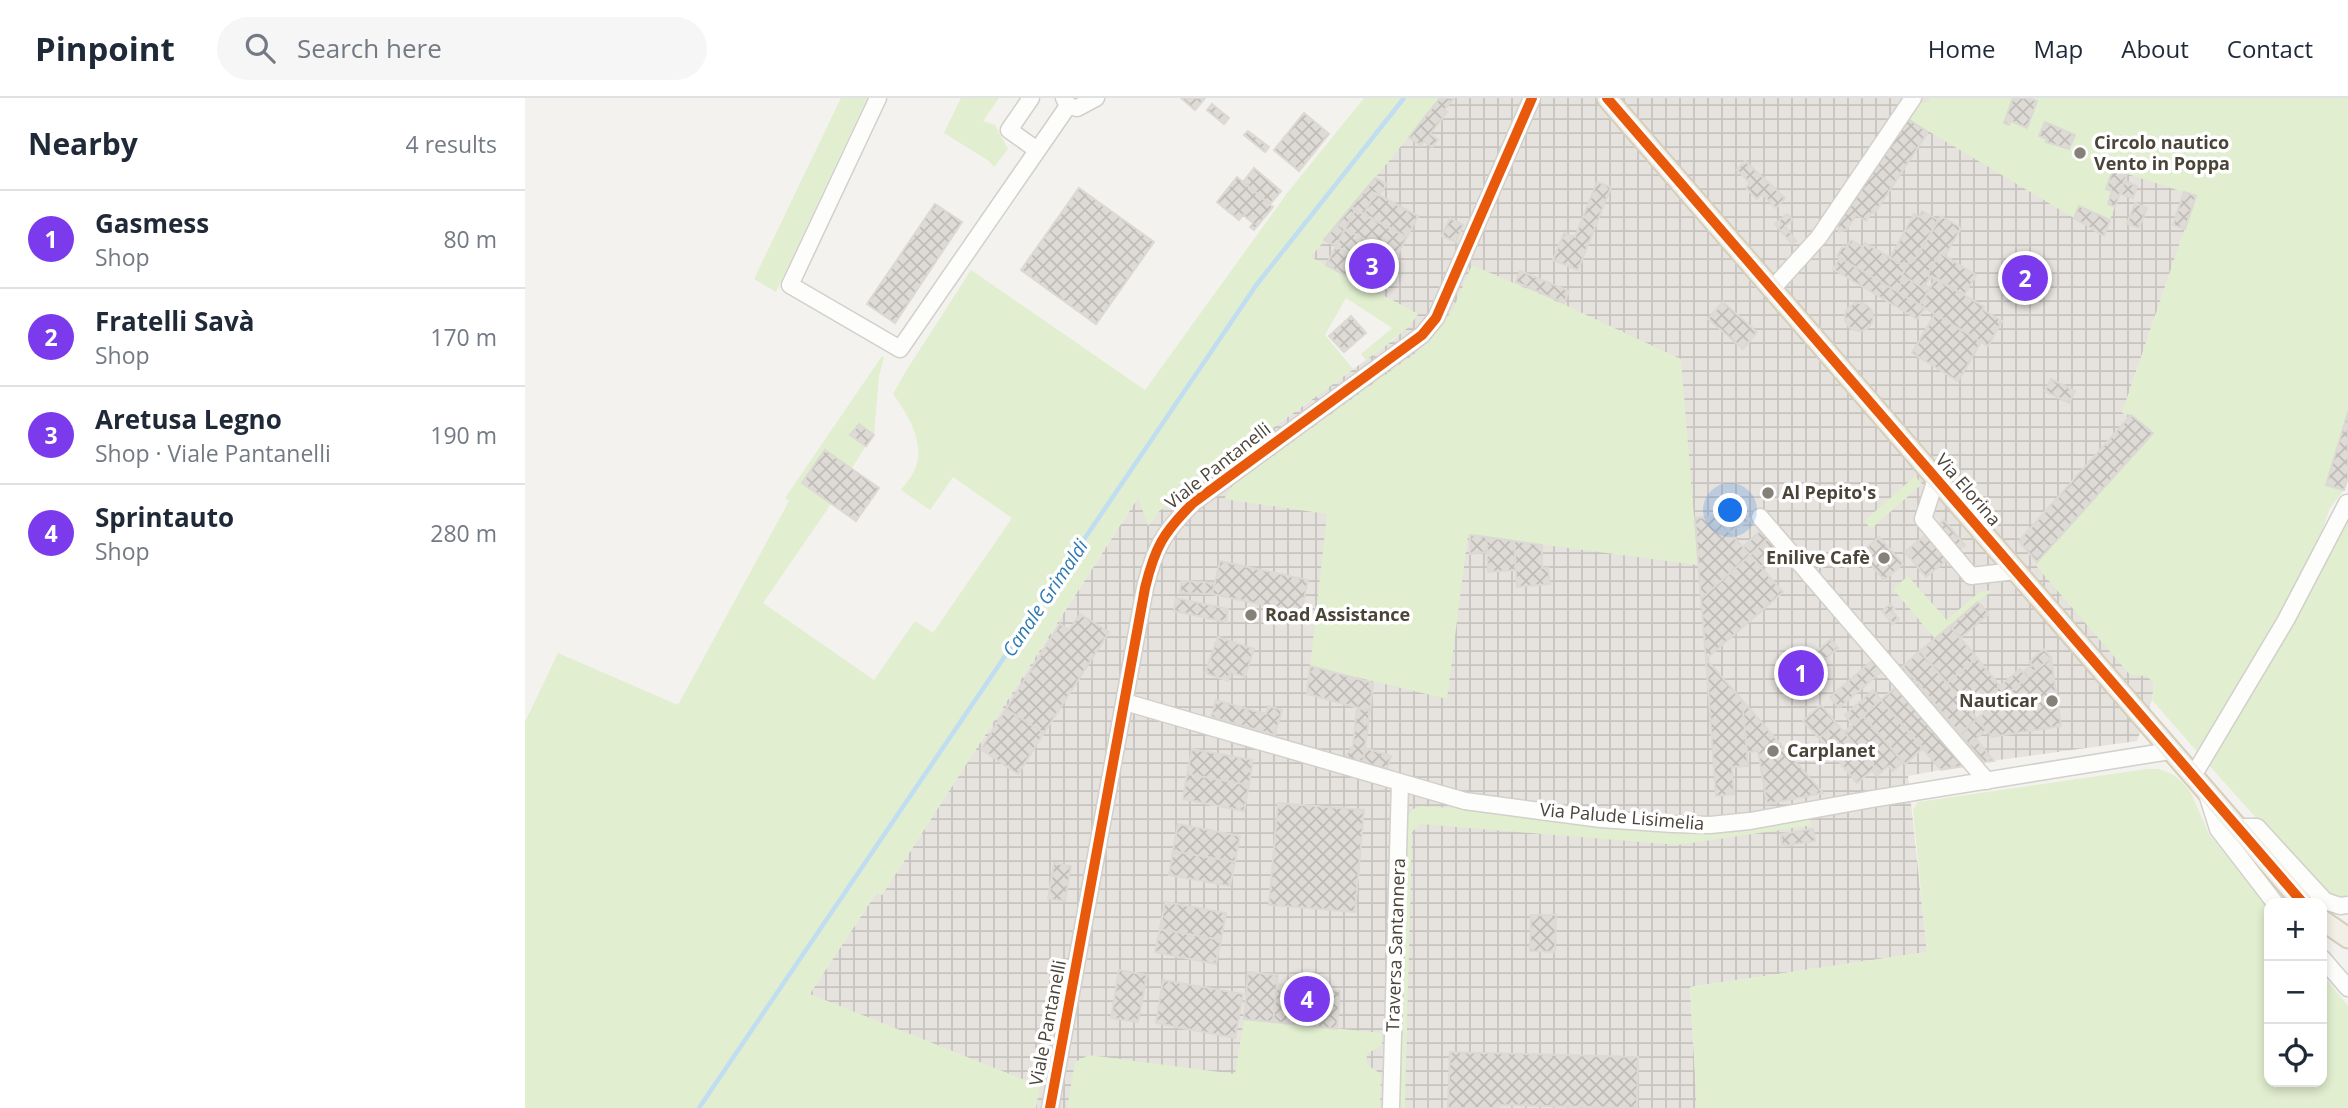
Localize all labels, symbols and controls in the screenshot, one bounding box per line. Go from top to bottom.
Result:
search box [217,17,707,80]
text: Pinpoint [35,26,175,71]
icon: search [241,29,279,67]
text: Search here [297,30,442,66]
text: Home [1928,32,1996,65]
text: Map [2034,32,2083,65]
text: About [2121,32,2189,65]
text: Contact [2227,32,2313,65]
text: Nearby [28,123,138,164]
text: 4 results [406,128,497,160]
place label: Circolo nautico Vento in Poppa [2094,130,2230,175]
marker: Circolo nautico Vento in Poppa [2072,145,2088,161]
text: Gasmess [95,205,209,241]
text: 1 [44,223,58,255]
text: 80 m [443,223,497,255]
pin: 3 [1349,240,1395,292]
text: Shop [95,241,150,273]
pin: 2 [2002,252,2048,304]
text: Fratelli Savà [95,303,255,339]
text: 2 [44,321,58,353]
text: 170 m [430,321,497,353]
text: Shop [95,339,150,371]
text: Aretusa Legno [95,401,282,437]
street label: Viale Pantanelli [1160,416,1275,514]
text: 3 [44,419,58,451]
text: 190 m [430,419,497,451]
text: Shop · Viale Pantanelli [95,437,331,469]
street label: Via Elorina [1931,448,2007,531]
place label: Al Pepito's [1782,480,1876,504]
marker: Al Pepito's [1760,485,1776,501]
your location [1713,493,1747,527]
text: Sprintauto [95,499,234,535]
text: 4 [44,517,58,549]
text: 280 m [430,517,497,549]
water label: Canale Grimaldi [996,533,1094,662]
text: Shop [95,535,150,567]
place label: Enilive Cafè [1766,545,1870,569]
marker: Enilive Cafè [1876,550,1892,566]
place label: Road Assistance [1265,602,1410,626]
marker: Road Assistance [1243,607,1259,623]
pin: 1 [1778,647,1824,699]
place label: Nauticar [1959,688,2038,712]
marker: Nauticar [2044,693,2060,709]
place label: Carplanet [1787,738,1876,762]
marker: Carplanet [1765,743,1781,759]
street label: Via Palude Lisimelia [1539,797,1705,835]
street label: Traversa Santannera [1380,858,1410,1032]
map controls [2264,898,2327,1087]
button: + [2264,898,2327,961]
street label: Viale Pantanelli [1023,958,1071,1088]
button: − [2264,961,2327,1024]
pin: 4 [1284,973,1330,1025]
button: locate [2264,1024,2327,1087]

